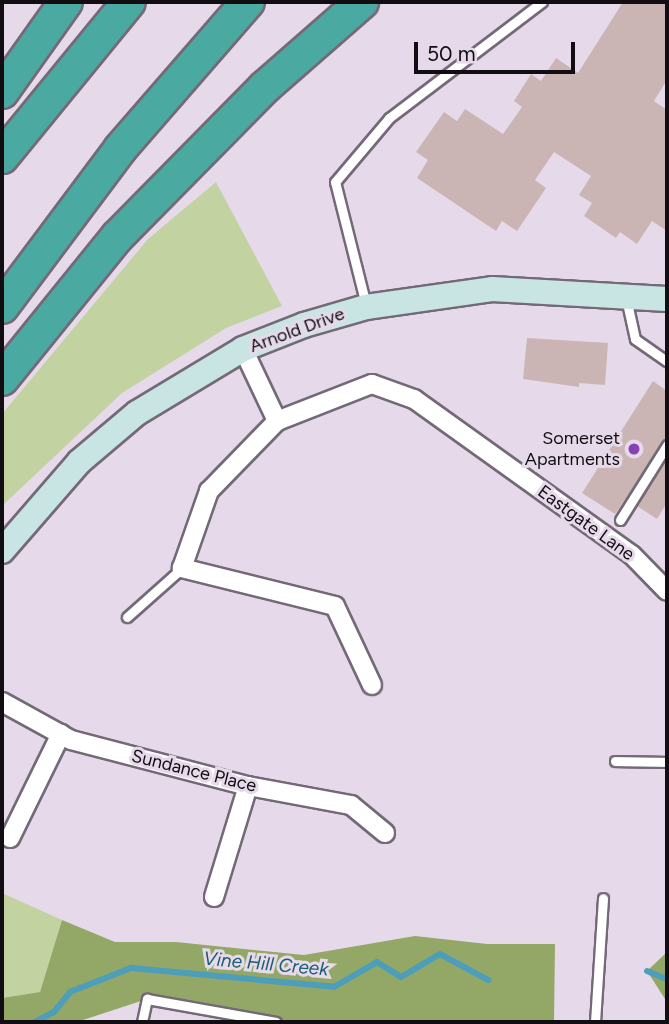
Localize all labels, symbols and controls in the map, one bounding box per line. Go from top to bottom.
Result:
scale bar [417,28,578,72]
text: 50 m [427,41,476,66]
street label: Arnold Drive [247,303,347,357]
place label: Somerset Apartments [525,428,620,471]
marker: Somerset Apartments [626,441,642,457]
street label: Eastgate Lane [533,481,639,565]
street label: Sundance Place [129,745,259,797]
water label: Vine Hill Creek [203,947,329,981]

